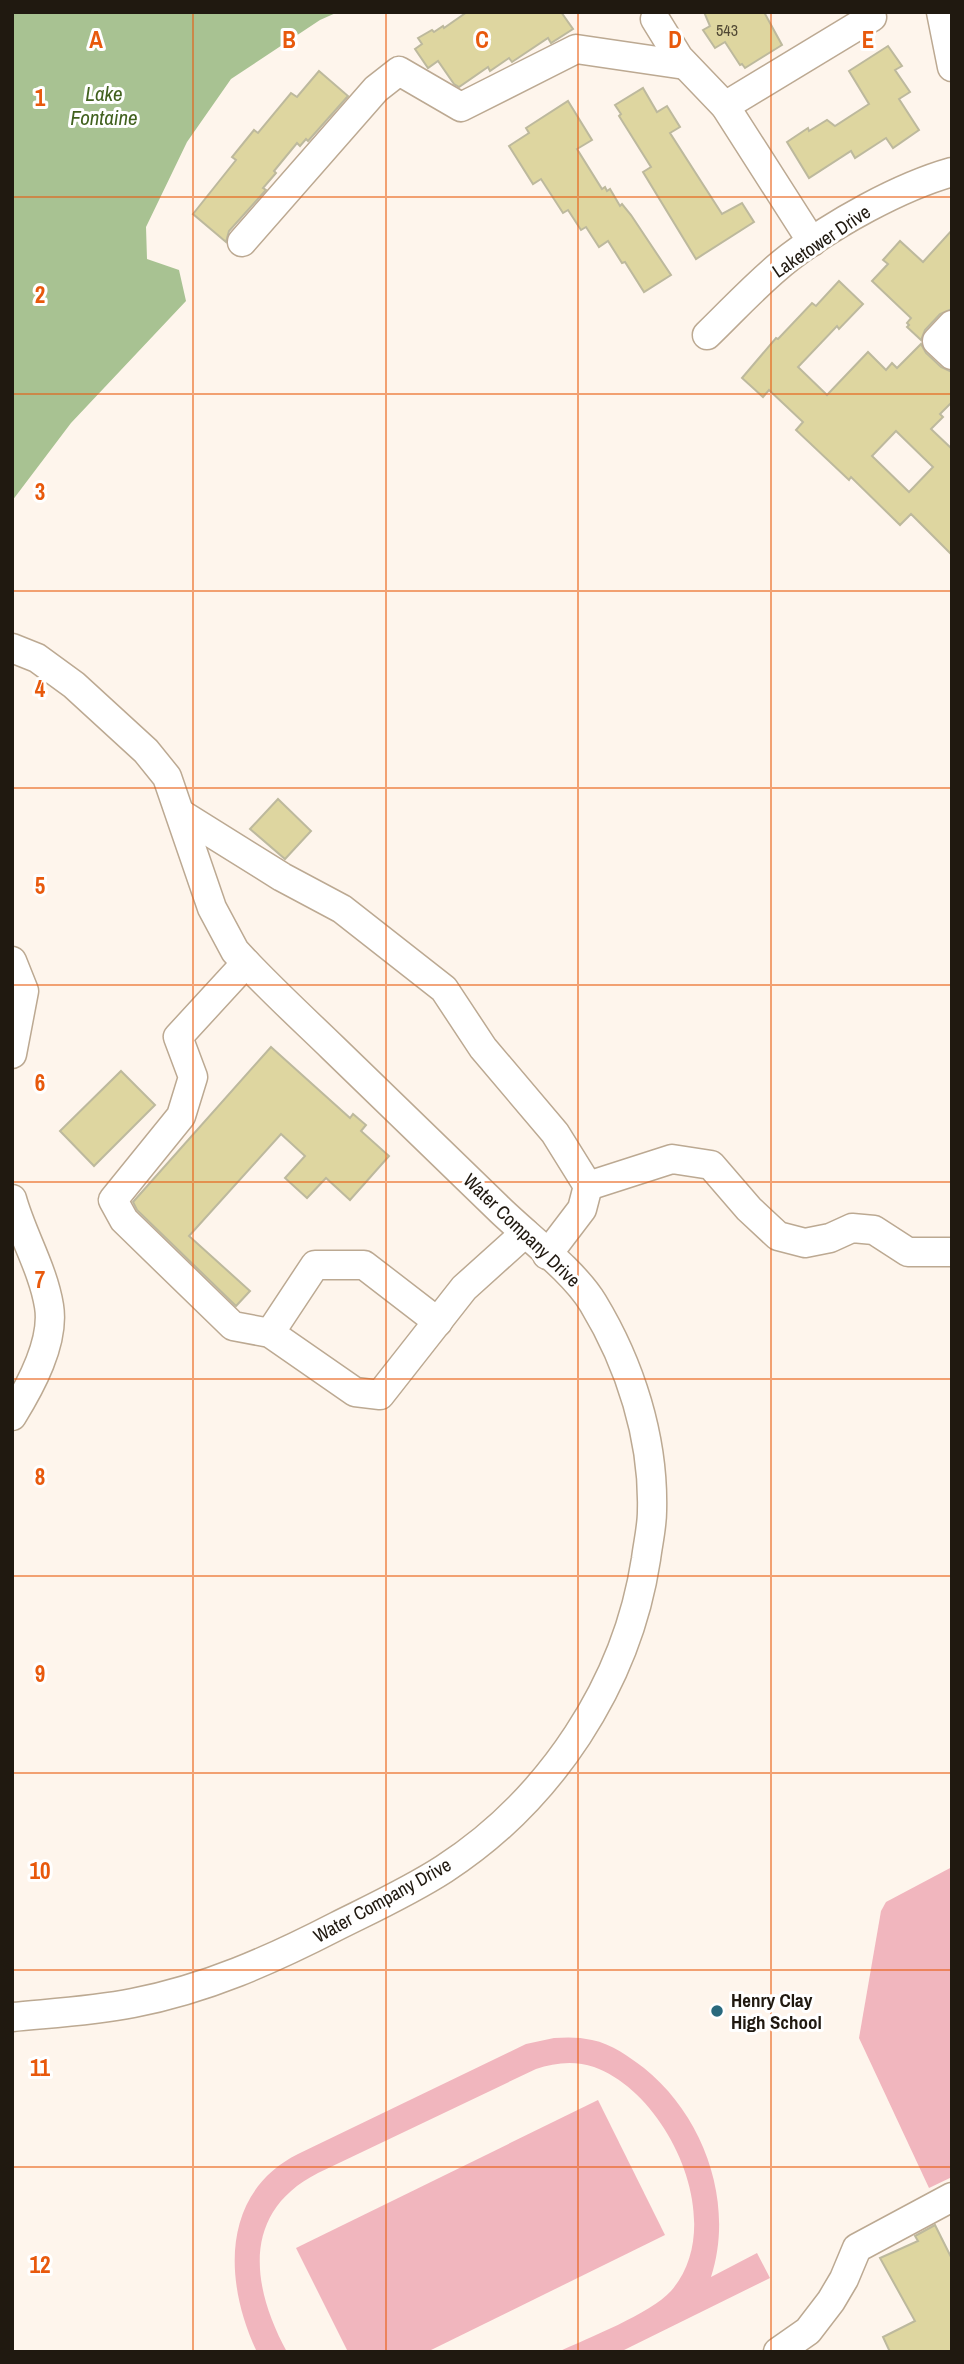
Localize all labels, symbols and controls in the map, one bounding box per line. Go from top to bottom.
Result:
house number: 543 [716,19,738,41]
text: A [89,24,103,55]
text: B [282,24,296,55]
text: C [475,24,489,55]
text: D [668,24,682,55]
text: E [862,24,874,55]
water label: Lake Fontaine [70,79,138,132]
text: 1 [35,82,46,113]
street label: Laketower Drive [767,199,875,283]
text: 2 [35,279,45,310]
text: 3 [35,476,45,507]
text: 4 [35,673,46,704]
text: 5 [35,870,45,901]
text: 6 [35,1067,45,1098]
street label: Water Company Drive [458,1167,586,1293]
text: 7 [35,1264,45,1295]
text: 8 [35,1461,45,1492]
text: 9 [35,1658,45,1689]
street label: Water Company Drive [309,1851,455,1949]
text: 10 [30,1855,50,1886]
place label: Henry Clay High School [731,1987,822,2035]
marker: Henry Clay High School [709,2003,725,2019]
text: 11 [30,2052,50,2083]
text: 12 [30,2249,50,2280]

